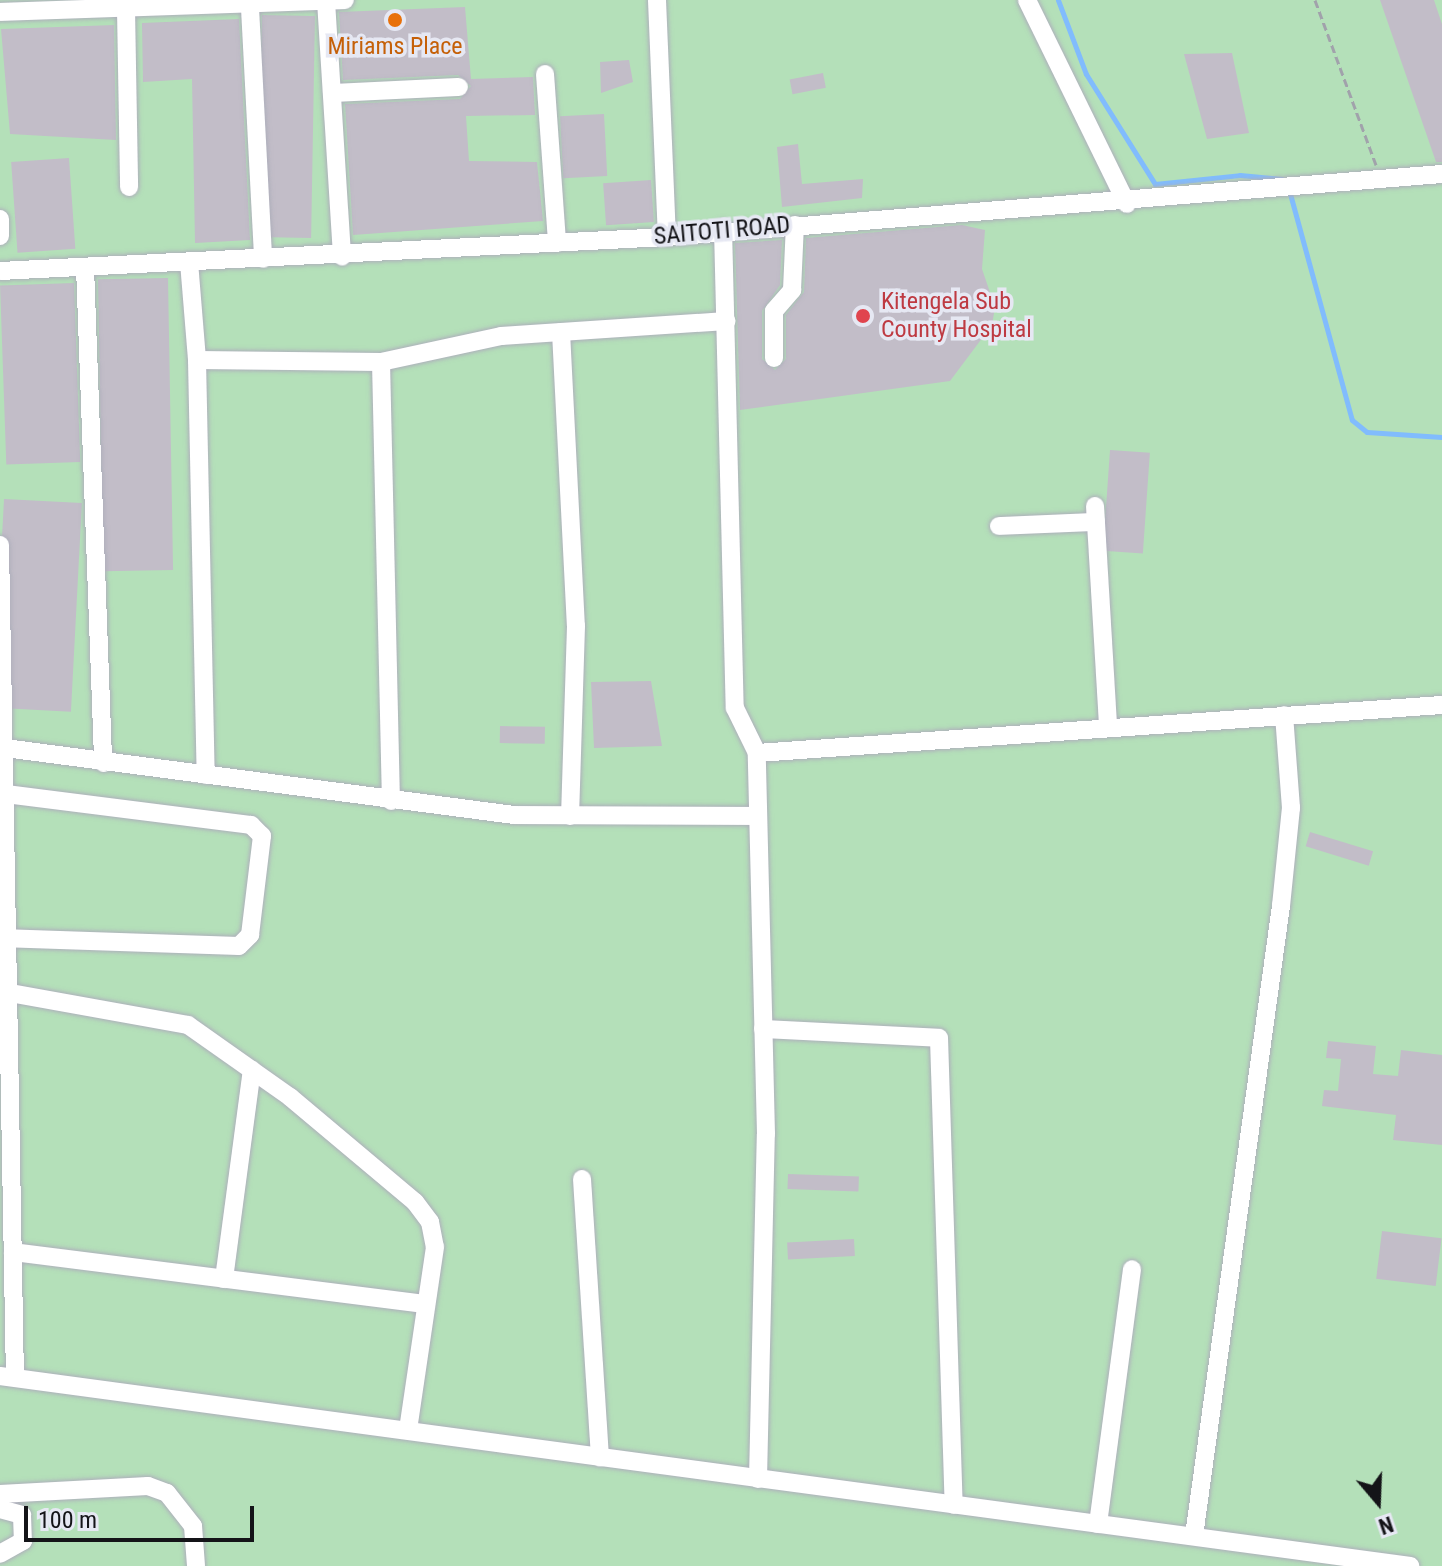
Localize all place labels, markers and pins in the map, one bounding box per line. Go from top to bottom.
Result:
marker: Miriams Place [386,11,404,29]
place label: Miriams Place [327,33,463,61]
place label: Kitengela Sub County Hospital [881,288,1032,344]
marker: Kitengela Sub County Hospital [852,305,874,327]

